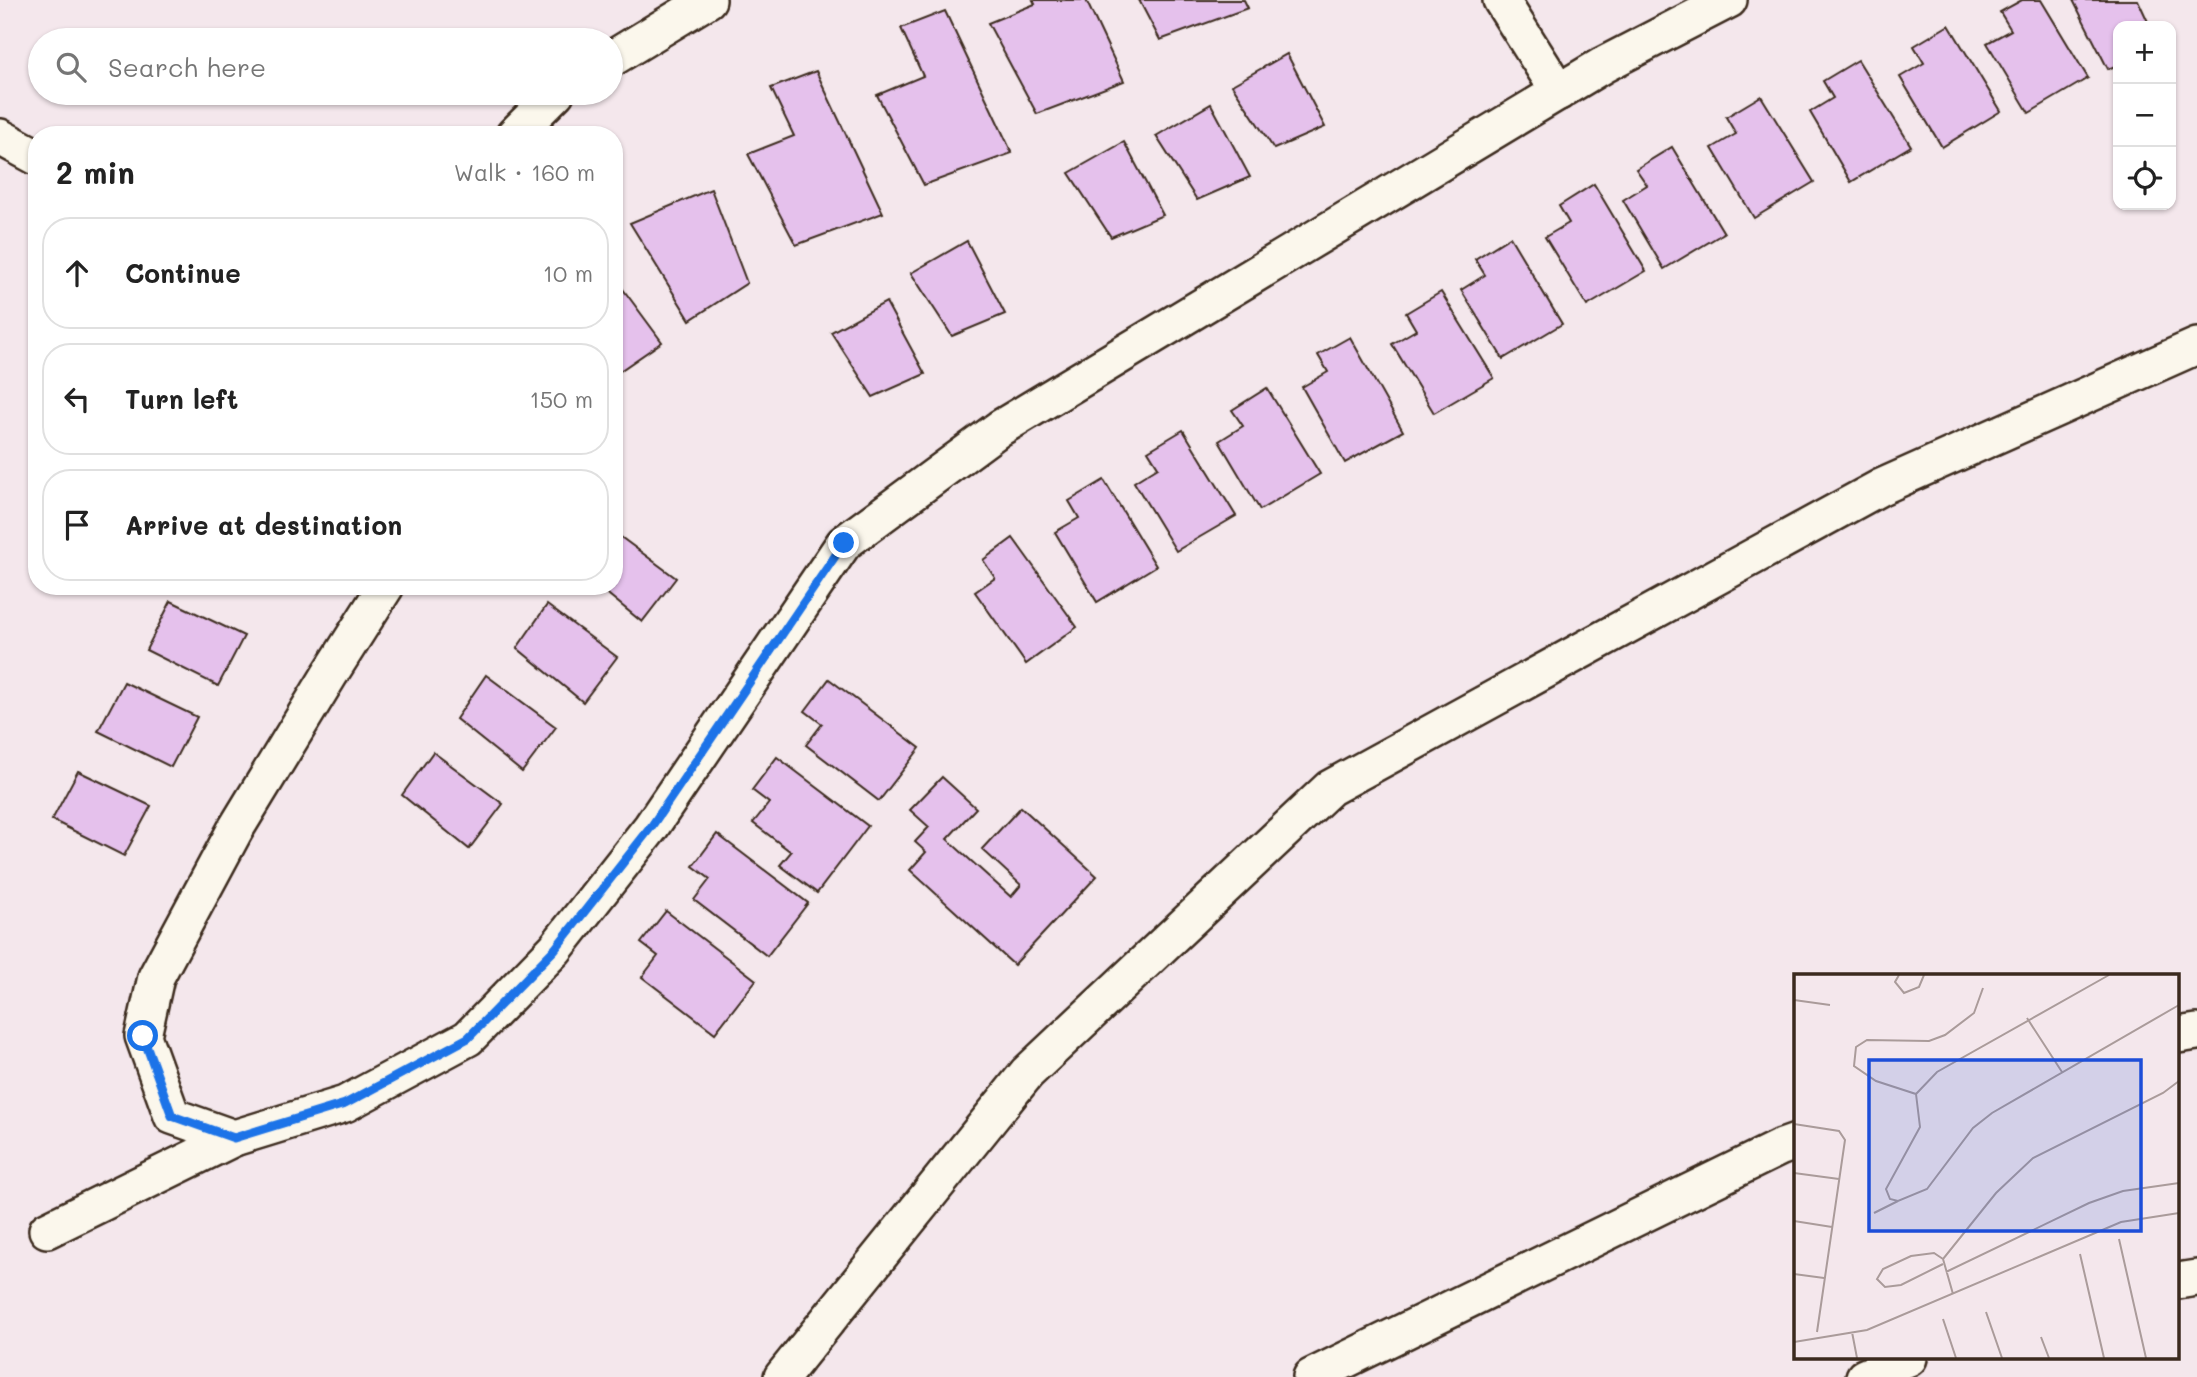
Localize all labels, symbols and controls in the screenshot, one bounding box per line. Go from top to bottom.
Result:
map controls [2113,21,2176,210]
button: + [2113,21,2176,84]
search box [28,28,623,105]
icon: search [52,48,90,86]
text: Search here [108,50,266,84]
button: − [2113,84,2176,147]
button: locate [2113,147,2176,210]
text: 2 min [56,152,135,192]
text: Walk · 160 m [454,157,595,187]
icon: ahead [58,254,96,292]
text: Continue [125,256,241,290]
text: 10 m [543,258,593,288]
icon: left [58,380,96,418]
text: Turn left [125,382,238,416]
text: 150 m [529,384,593,414]
icon: arrive [58,506,96,544]
text: Arrive at destination [125,508,402,542]
route end [828,527,859,558]
inset map [1794,974,2180,1360]
route start [127,1020,158,1051]

